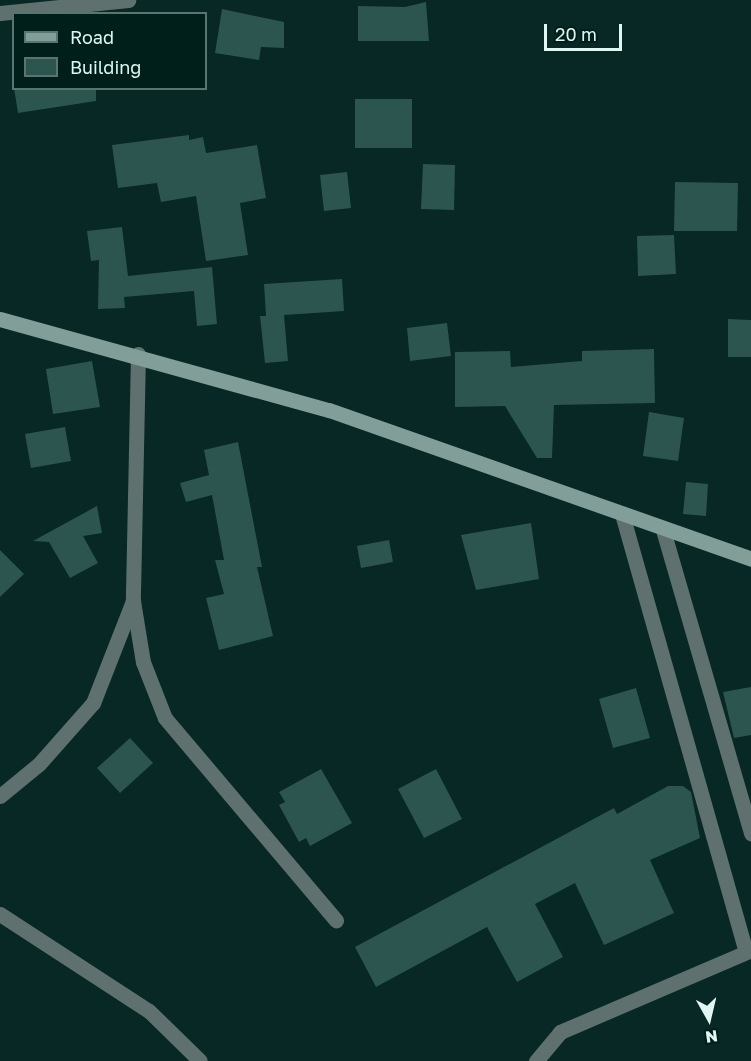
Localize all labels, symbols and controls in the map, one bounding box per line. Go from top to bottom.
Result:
legend [12,12,207,90]
scale bar [547,12,625,50]
text: 20 m [555,23,597,45]
text: Road [70,26,114,48]
text: Building [70,56,141,78]
north arrow [679,989,739,1049]
text: N [704,1026,719,1048]

